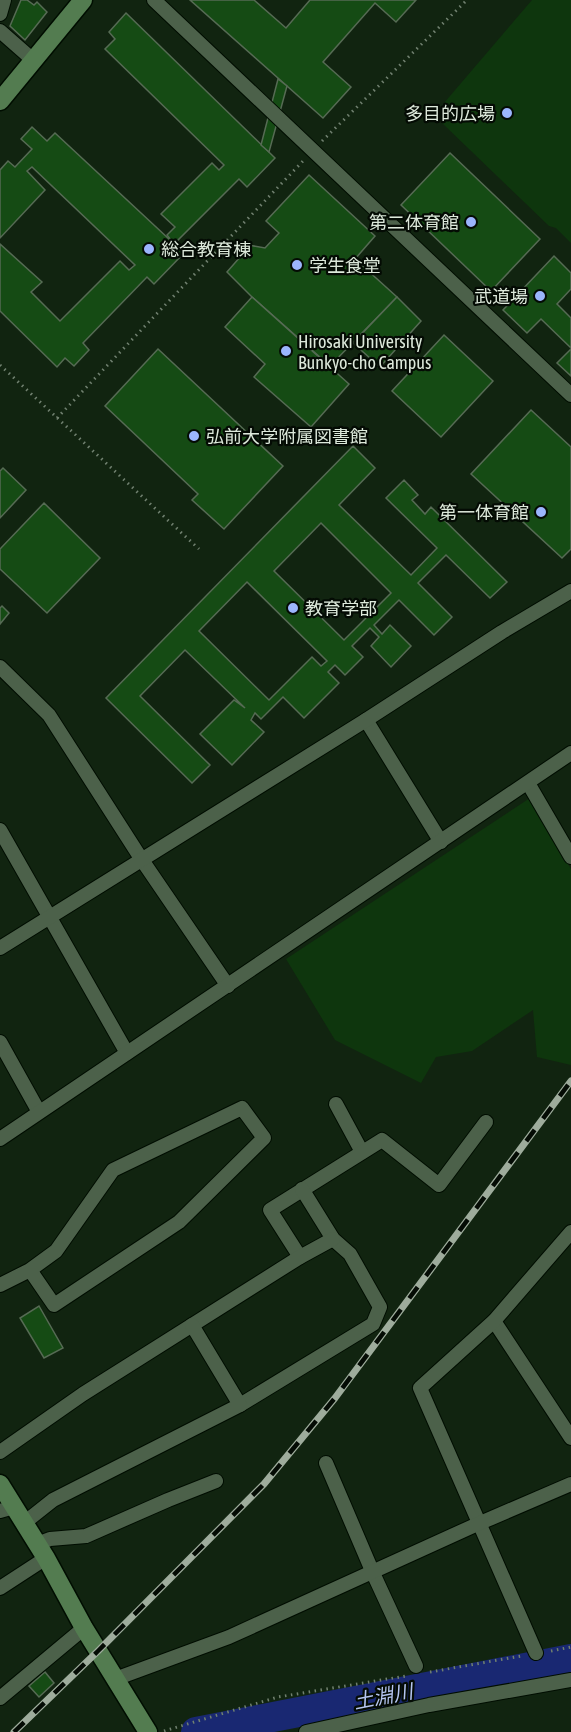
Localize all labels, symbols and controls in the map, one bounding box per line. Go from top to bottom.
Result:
place label: 多目的広場 [405,103,495,124]
marker: 多目的広場 [500,106,514,120]
place label: 第二体育館 [369,212,459,233]
marker: 第二体育館 [464,215,478,229]
place label: 総合教育棟 [161,239,251,260]
marker: 総合教育棟 [142,242,156,256]
place label: 学生食堂 [309,255,381,276]
marker: 学生食堂 [290,258,304,272]
place label: 武道場 [474,286,528,307]
marker: 武道場 [533,289,547,303]
place label: Hirosaki University Bunkyo-cho Campus [298,331,431,373]
marker: Hirosaki University Bunkyo-cho Campus [279,344,293,358]
place label: 弘前大学附属図書館 [206,426,368,447]
marker: 弘前大学附属図書館 [187,429,201,443]
place label: 第一体育館 [439,502,529,523]
marker: 第一体育館 [534,505,548,519]
place label: 教育学部 [305,598,377,619]
marker: 教育学部 [286,601,300,615]
water label: 土淵川 [351,1679,417,1713]

